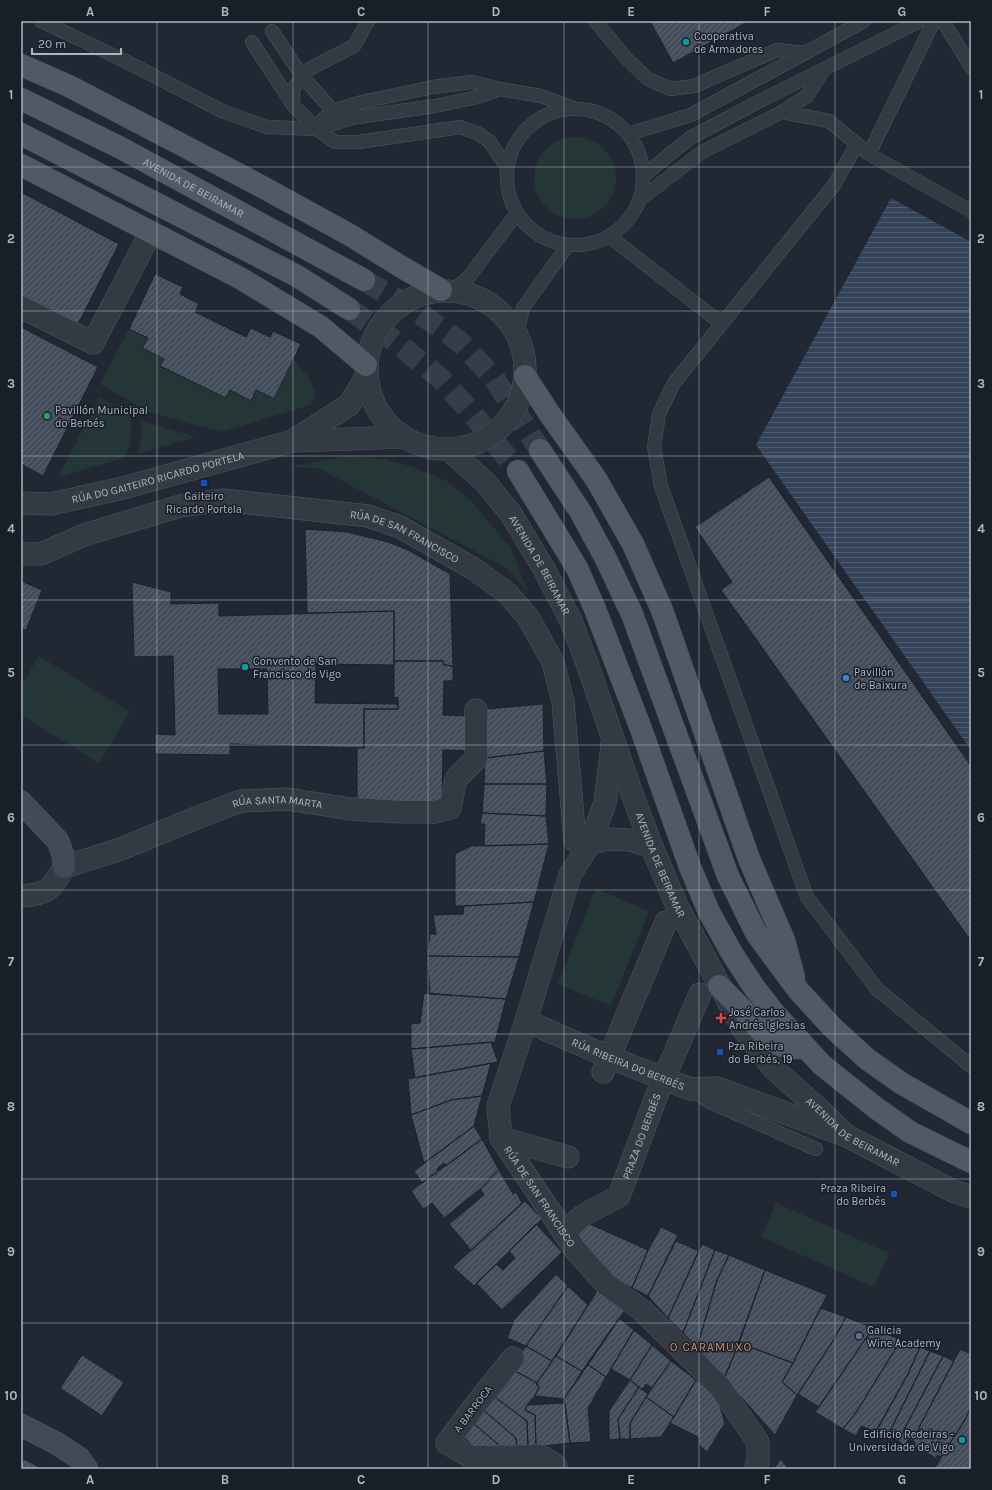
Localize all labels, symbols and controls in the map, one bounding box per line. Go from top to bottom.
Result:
text: A [86,4,94,19]
text: B [221,4,229,19]
text: C [357,4,365,19]
text: D [492,4,501,19]
text: E [627,4,635,19]
text: F [763,4,771,19]
text: G [898,4,906,19]
scale bar [32,30,121,56]
place label: Cooperativa de Armadores [694,30,764,56]
text: 20 m [38,37,66,51]
marker: Cooperativa de Armadores [681,37,691,47]
text: 1 [9,87,13,102]
text: 1 [979,87,983,102]
street label: AVENIDA DE BEIRAMAR [141,155,247,220]
text: 2 [7,231,15,246]
text: 2 [977,231,985,246]
text: 3 [7,376,15,391]
text: 3 [977,376,985,391]
place label: Pavillón Municipal do Berbés [55,404,148,430]
marker: Pavillón Municipal do Berbés [42,411,52,421]
street label: RÚA DO GAITEIRO RICARDO PORTELA [70,448,246,506]
marker: Gaiteiro Ricardo Portela [199,478,209,488]
place label: Gaiteiro Ricardo Portela [166,490,242,516]
street label: RÚA DE SAN FRANCISCO [349,506,461,566]
street label: AVENIDA DE BEIRAMAR [507,512,573,617]
text: 4 [7,521,15,536]
text: 4 [977,521,985,536]
place label: Convento de San Francisco de Vigo [253,655,341,681]
marker: Convento de San Francisco de Vigo [240,662,250,672]
text: 5 [7,665,15,680]
text: 5 [977,665,985,680]
place label: Pavillón de Baixura [854,666,907,692]
marker: Pavillón de Baixura [841,673,851,683]
street label: RÚA SANTA MARTA [230,792,324,811]
text: 6 [7,810,15,825]
street label: AVENIDA DE BEIRAMAR [633,810,689,920]
text: 6 [977,810,985,825]
text: 7 [8,954,15,969]
text: 7 [978,954,985,969]
place label: José Carlos Andrés Iglesias [729,1006,806,1032]
marker: José Carlos Andrés Iglesias [716,1013,726,1023]
street label: RÚA RIBEIRA DO BERBÉS [570,1035,687,1093]
place label: Pza Ribeira do Berbés, 19 [728,1040,792,1066]
marker: Pza Ribeira do Berbés, 19 [715,1047,725,1057]
street label: PRAZA DO BERBÉS [619,1091,663,1181]
street label: AVENIDA DE BEIRAMAR [803,1094,902,1169]
text: 8 [7,1099,15,1114]
text: 8 [977,1099,985,1114]
street label: RÚA DE SAN FRANCISCO [501,1143,578,1249]
place label: Praza Ribeira do Berbés [820,1182,886,1208]
marker: Praza Ribeira do Berbés [889,1189,899,1199]
text: 9 [7,1244,15,1259]
text: 9 [977,1244,985,1259]
place label: Galicia Wine Academy [867,1324,941,1350]
marker: Galicia Wine Academy [854,1331,864,1341]
district label: O CARAMUXO [670,1340,752,1354]
street label: A BARROCA [451,1382,495,1435]
text: 10 [5,1388,17,1403]
text: 10 [975,1388,987,1403]
place label: Edificio Redeiras - Universidade de Vigo [849,1428,954,1454]
marker: Edificio Redeiras - Universidade de Vigo [957,1435,967,1445]
text: A [86,1472,94,1487]
text: B [221,1472,229,1487]
text: C [357,1472,365,1487]
text: D [492,1472,501,1487]
text: E [627,1472,635,1487]
text: F [763,1472,771,1487]
text: G [898,1472,906,1487]

